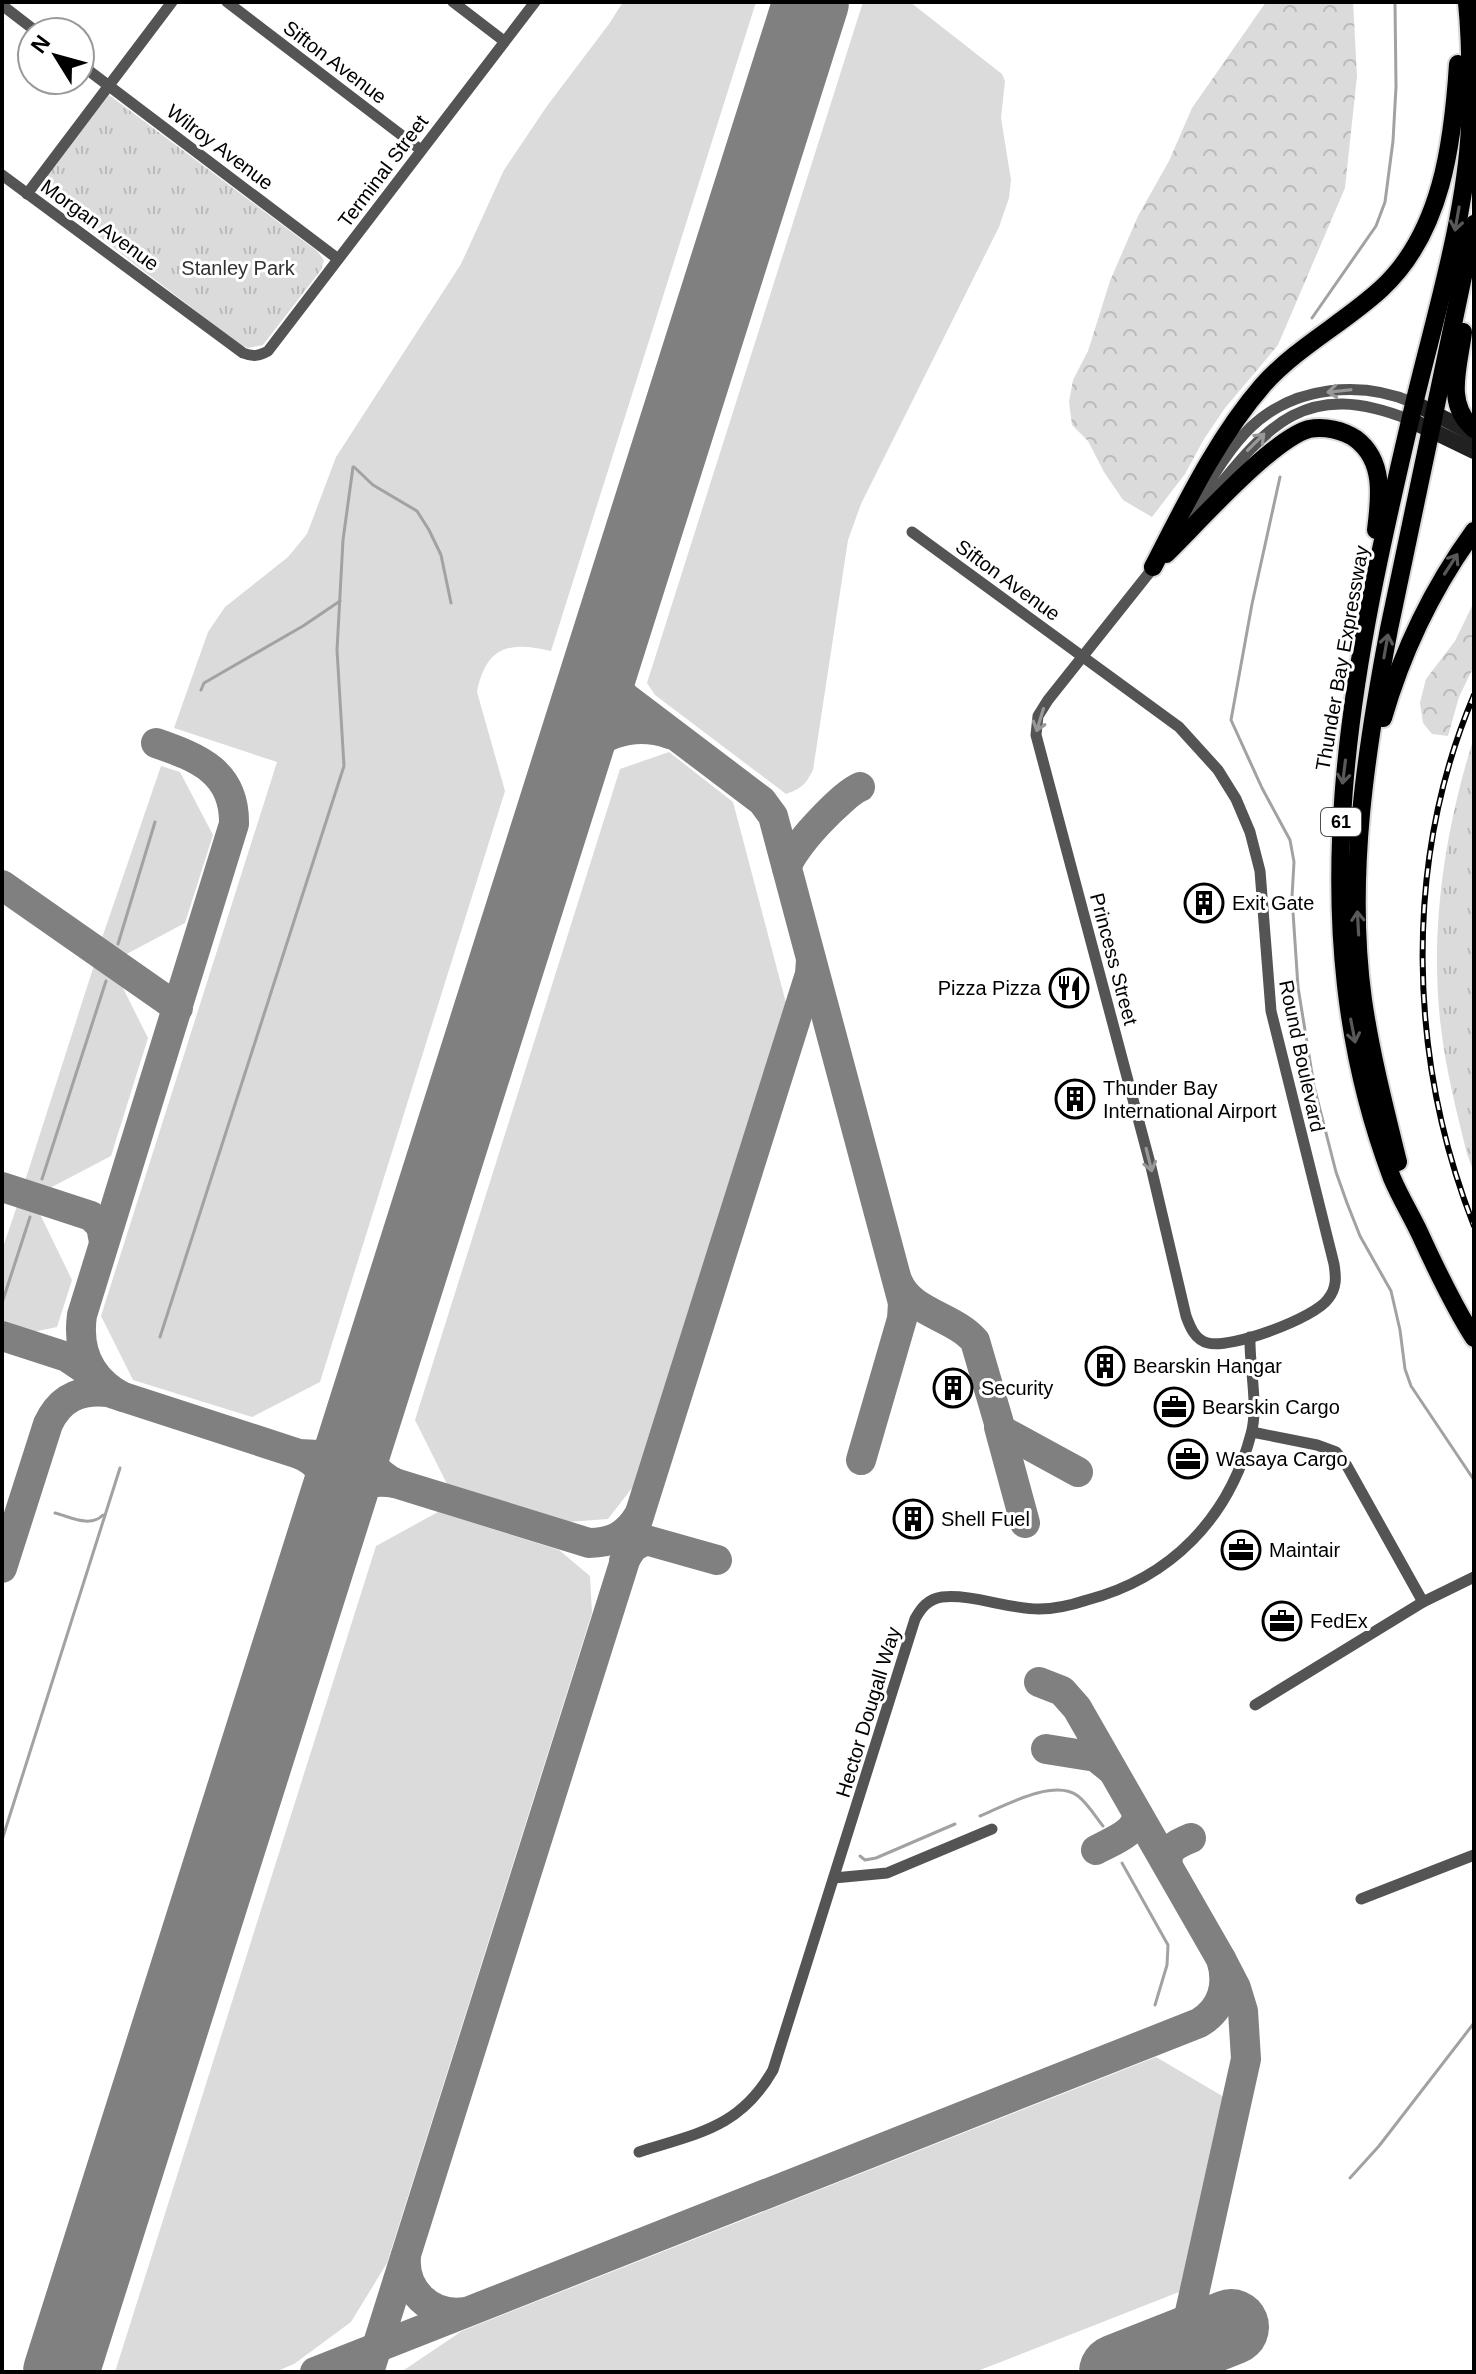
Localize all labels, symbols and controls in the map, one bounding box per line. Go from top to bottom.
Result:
north arrow [16,16,96,96]
street label: Sifton Avenue [279,16,391,108]
text: N [26,30,55,58]
street label: Wilroy Avenue [162,100,278,194]
street label: Terminal Street [334,110,433,231]
street label: Morgan Avenue [37,175,163,275]
one-way arrow [1449,206,1464,231]
park label: Stanley Park [181,257,296,279]
one-way arrow [1326,383,1352,398]
one-way arrow [1246,433,1266,452]
street label: Sifton Avenue [952,535,1064,625]
street label: Thunder Bay Expressway [1311,544,1373,772]
one-way arrow [1443,553,1460,575]
one-way arrow [1379,634,1394,660]
one-way arrow [1032,707,1046,732]
one-way arrow [1336,758,1351,785]
road number: 61 [1321,808,1361,836]
building icon: Exit Gate [1183,882,1225,924]
street label: Princess Street [1086,891,1142,1028]
place label: Exit Gate [1232,892,1314,914]
one-way arrow [1350,910,1365,937]
restaurant icon: Pizza Pizza [1048,967,1090,1009]
place label: Pizza Pizza [938,977,1042,999]
street label: Round Boulevard [1275,978,1329,1134]
one-way arrow [1346,1018,1361,1043]
place label: Thunder Bay International Airport [1103,1077,1277,1122]
building icon: Thunder Bay International Airport [1054,1078,1096,1120]
one-way arrow [1142,1147,1157,1173]
building icon: Bearskin Hangar [1084,1345,1126,1387]
place label: Bearskin Hangar [1133,1355,1282,1377]
building icon: Security [932,1367,974,1409]
place label: Security [981,1377,1053,1399]
office icon: Bearskin Cargo [1153,1386,1195,1428]
place label: Bearskin Cargo [1202,1396,1340,1418]
office icon: Wasaya Cargo [1167,1438,1209,1480]
place label: Wasaya Cargo [1216,1448,1348,1470]
building icon: Shell Fuel [892,1498,934,1540]
place label: Shell Fuel [941,1508,1030,1530]
office icon: Maintair [1220,1529,1262,1571]
place label: Maintair [1269,1539,1340,1561]
office icon: FedEx [1261,1600,1303,1642]
place label: FedEx [1310,1610,1368,1632]
street label: Hector Dougall Way [832,1624,904,1800]

